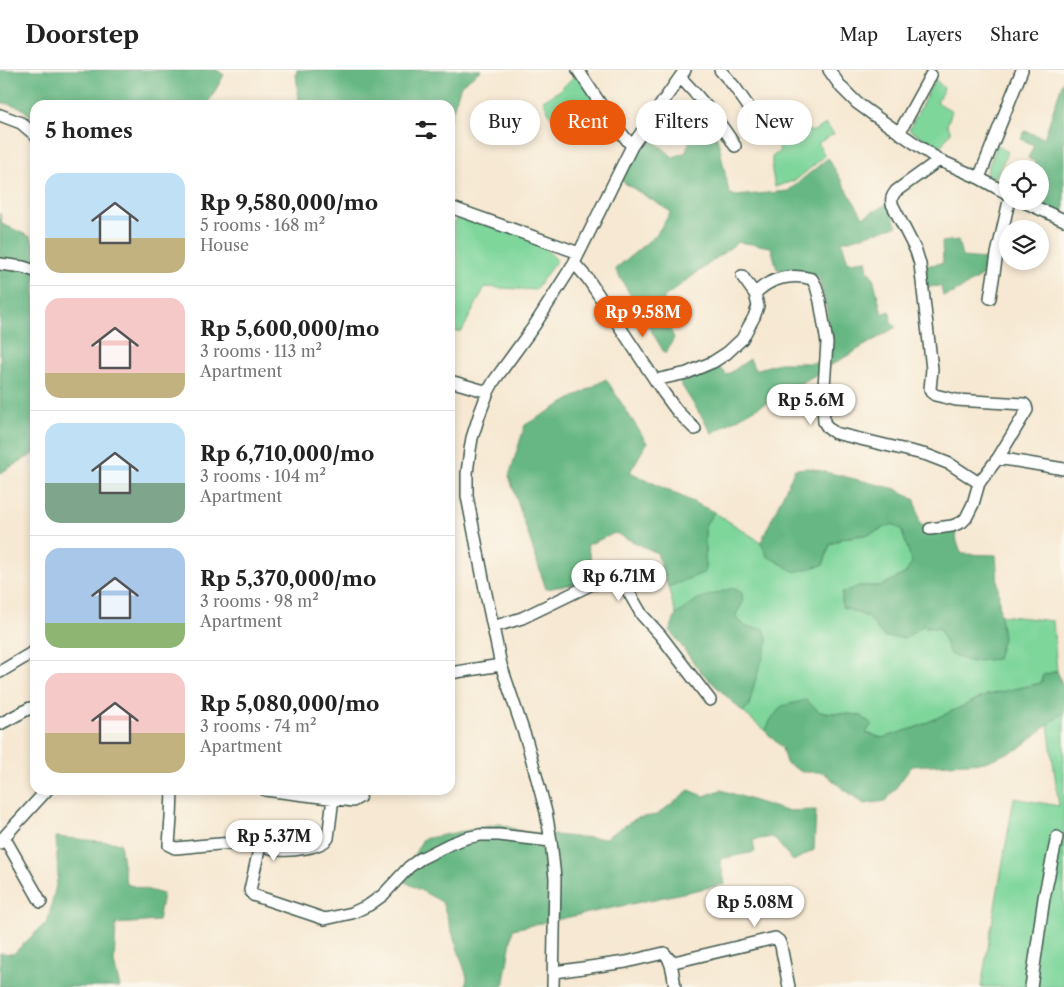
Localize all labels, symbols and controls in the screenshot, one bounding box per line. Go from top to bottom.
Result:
text: Doorstep [25,20,139,49]
text: Map [840,24,878,46]
text: Layers [906,24,962,46]
text: Share [990,24,1039,46]
chip: Buy [470,100,540,145]
chip: Rent [550,100,626,145]
chip: Filters [636,100,727,145]
chip: New [737,100,812,145]
icon: filters [412,116,440,144]
text: 5 homes [45,118,133,143]
map controls [999,160,1049,270]
button: locate [999,160,1049,210]
text: Rp 9,580,000/mo [200,190,378,215]
icon: home [85,193,145,253]
text: 5 rooms · 168 m² [200,215,325,235]
button: layers [999,220,1049,270]
text: House [200,235,249,255]
pin: Rp 9.58M [591,296,695,338]
text: Rp 9.58M [605,302,681,322]
text: Rp 5,600,000/mo [200,316,379,341]
icon: home [85,318,145,378]
text: 3 rooms · 113 m² [200,341,322,361]
text: Apartment [200,361,282,381]
pin: Rp 5.6M [765,384,857,426]
text: Rp 5.6M [778,390,844,410]
text: Rp 6,710,000/mo [200,441,374,466]
icon: home [85,443,145,503]
text: 3 rooms · 104 m² [200,466,326,486]
text: Apartment [200,486,282,506]
pin: Rp 6.71M [567,560,671,602]
text: Rp 5,370,000/mo [200,566,376,591]
text: Rp 6.71M [582,566,656,586]
icon: home [85,568,145,628]
text: 3 rooms · 98 m² [200,591,319,611]
text: Apartment [200,611,282,631]
text: Rp 5,080,000/mo [200,691,379,716]
icon: home [85,693,145,753]
text: 3 rooms · 74 m² [200,716,316,736]
text: Apartment [200,736,282,756]
pin: Rp 5.37M [222,820,326,862]
text: Rp 5.37M [237,826,311,846]
pin: Rp 5.08M [703,886,807,928]
text: Rp 5.08M [716,892,794,912]

